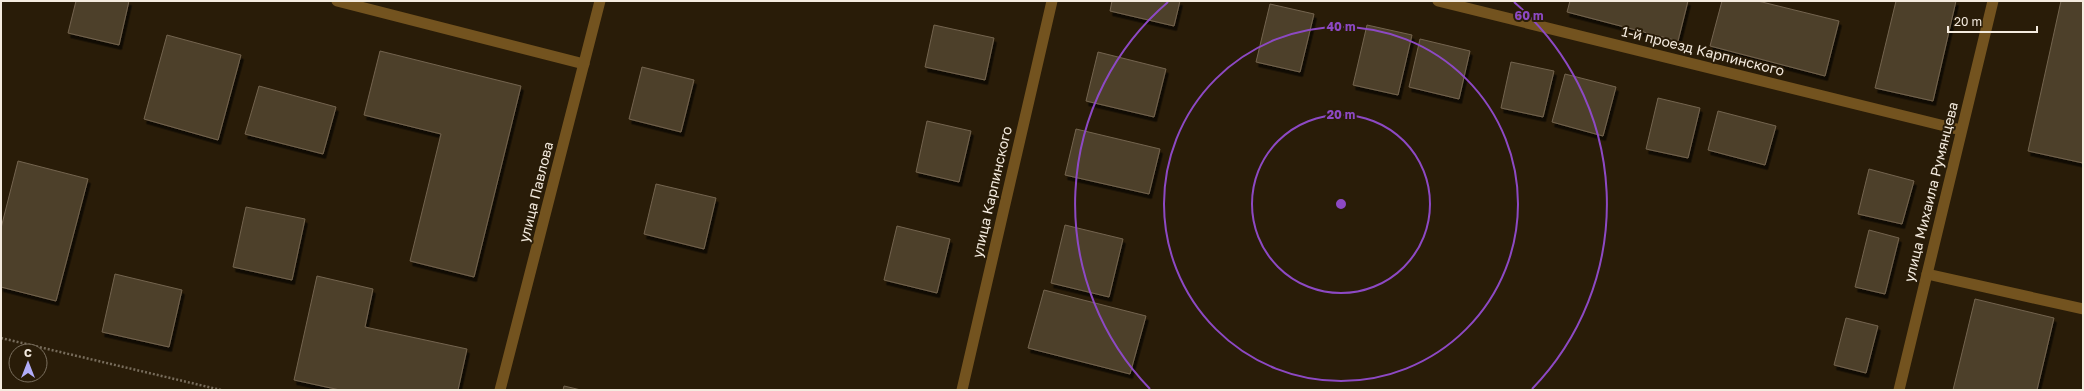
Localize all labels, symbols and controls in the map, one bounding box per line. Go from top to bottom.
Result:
text: 60 m [1515,8,1543,23]
scale bar [1948,8,2037,34]
text: 20 m [1954,14,1982,29]
text: 40 m [1327,19,1355,34]
street label: 1-й проезд Карпинского [1620,22,1786,79]
street label: улица Михаила Румянцева [1900,100,1961,284]
text: 20 m [1327,107,1355,122]
street label: улица Карпинского [968,124,1015,259]
street label: улица Павлова [515,140,556,244]
centre of rings [1334,197,1348,211]
north arrow [8,343,48,383]
text: С [24,346,32,359]

